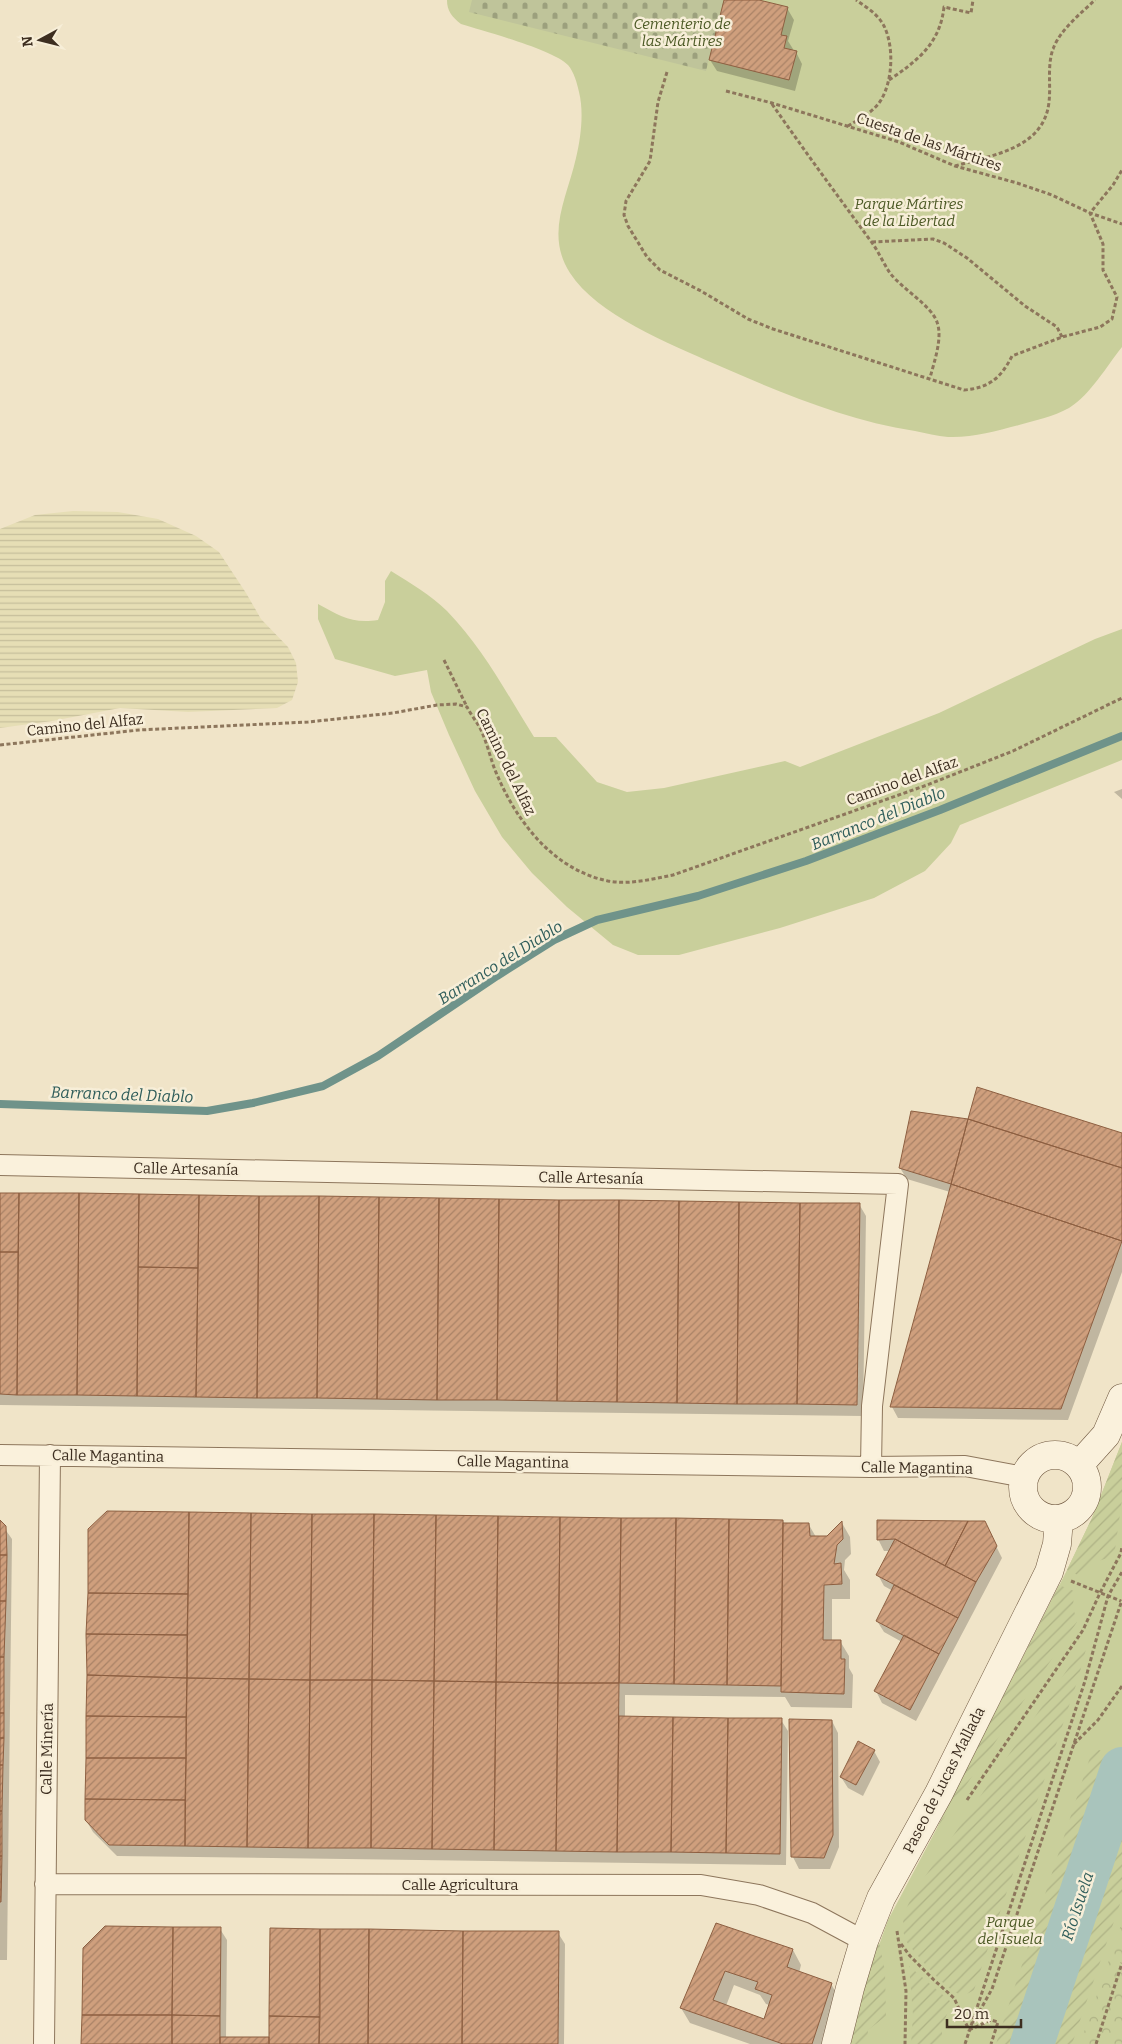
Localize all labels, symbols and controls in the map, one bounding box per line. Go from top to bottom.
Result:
north arrow [15,15,65,65]
park label: Cementerio de las Mártires [633,15,731,50]
text: N [18,35,37,48]
street label: Cuesta de las Mártires [854,109,1004,175]
park label: Parque Mártires de la Libertad [855,195,963,230]
street label: Camino del Alfaz [472,705,540,819]
street label: Camino del Alfaz [26,710,144,740]
street label: Camino del Alfaz [844,753,960,809]
water label: Barranco del Diablo [808,783,948,854]
water label: Barranco del Diablo [435,916,566,1008]
water label: Barranco del Diablo [50,1083,194,1106]
street label: Calle Artesanía [133,1159,239,1179]
street label: Calle Artesanía [538,1168,644,1188]
street label: Calle Magantina [52,1446,164,1466]
street label: Calle Magantina [457,1452,569,1472]
street label: Calle Magantina [861,1458,973,1478]
street label: Calle Minería [37,1703,57,1795]
street label: Paseo de Lucas Mallada [899,1704,989,1856]
water label: Río Isuela [1057,1870,1097,1943]
street label: Calle Agricultura [402,1876,518,1894]
park label: Parque del Isuela [978,1913,1042,1948]
scale bar [947,1996,1021,2028]
text: 20 m [954,2005,990,2023]

